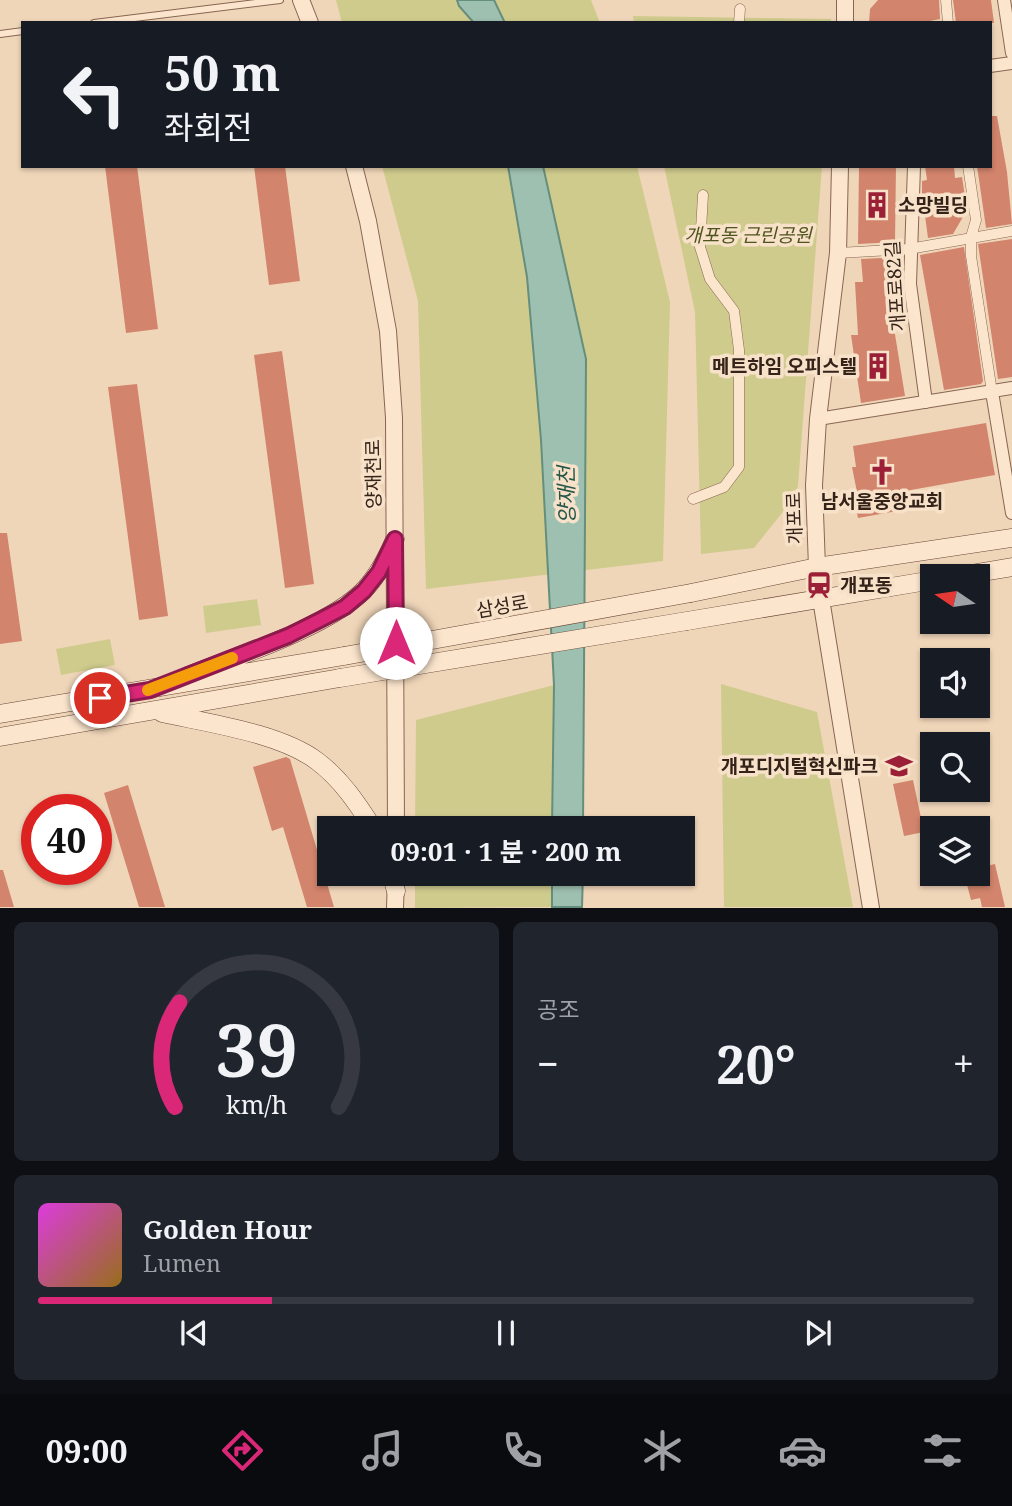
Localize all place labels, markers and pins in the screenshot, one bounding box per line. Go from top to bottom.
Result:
building icon: 소망빌딩 [862,190,892,220]
place label: 소망빌딩 [898,192,968,218]
building icon: 메트하임 오피스텔 [863,351,893,381]
place label: 메트하임 오피스텔 [712,353,857,379]
church icon: 남서울중앙교회 [867,457,897,487]
place label: 남서울중앙교회 [821,488,943,514]
station icon: 개포동 [804,570,834,600]
place label: 개포동 [840,572,892,598]
pin [70,668,130,728]
school or university icon: 개포디지털혁신파크 [884,751,914,781]
place label: 개포디지털혁신파크 [721,753,878,779]

